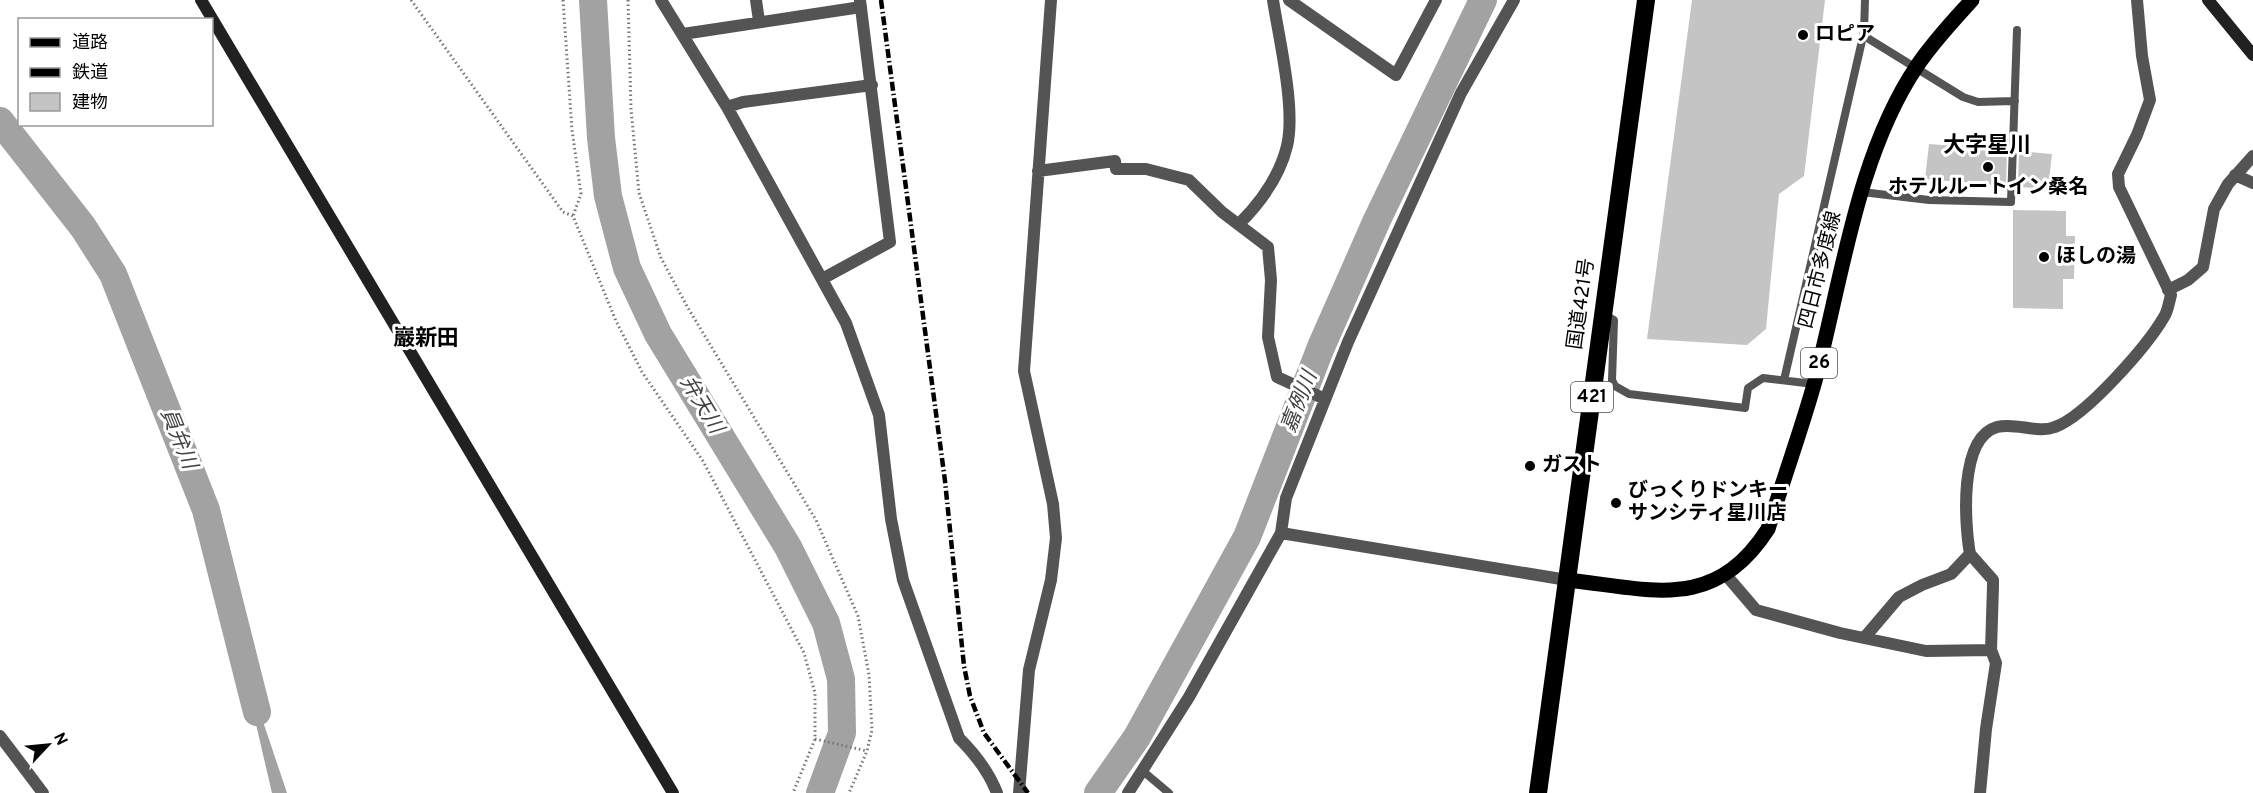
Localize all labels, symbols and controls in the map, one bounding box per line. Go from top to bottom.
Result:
legend [18,18,213,126]
place label: ロピア [1815,22,1875,48]
marker: ロピア [1796,28,1810,42]
text: 道路 [72,32,108,55]
text: 鉄道 [72,62,108,85]
text: 建物 [72,92,108,115]
district label: 大字星川 [1943,133,2031,160]
marker: ホテルルートイン桑名 [1981,160,1995,174]
place label: ホテルルートイン桑名 [1888,175,2088,201]
street label: 四日市多度線 [1794,209,1848,331]
place label: ほしの湯 [2056,244,2136,270]
marker: ほしの湯 [2037,250,2051,264]
street label: 国道421号 [1563,257,1601,351]
district label: 巖新田 [393,326,459,353]
road number: 26 [1801,348,1837,378]
water label: 嘉例川 [1276,366,1325,436]
water label: 弁天川 [673,371,730,441]
road number: 421 [1571,382,1613,412]
water label: 員弁川 [154,405,203,475]
place label: ガスト [1542,453,1602,479]
marker: ガスト [1523,459,1537,473]
place label: びっくりドンキー サンシティ星川店 [1628,478,1788,527]
marker: びっくりドンキー サンシティ星川店 [1609,496,1623,510]
north arrow [18,715,78,775]
text: N [48,730,71,749]

